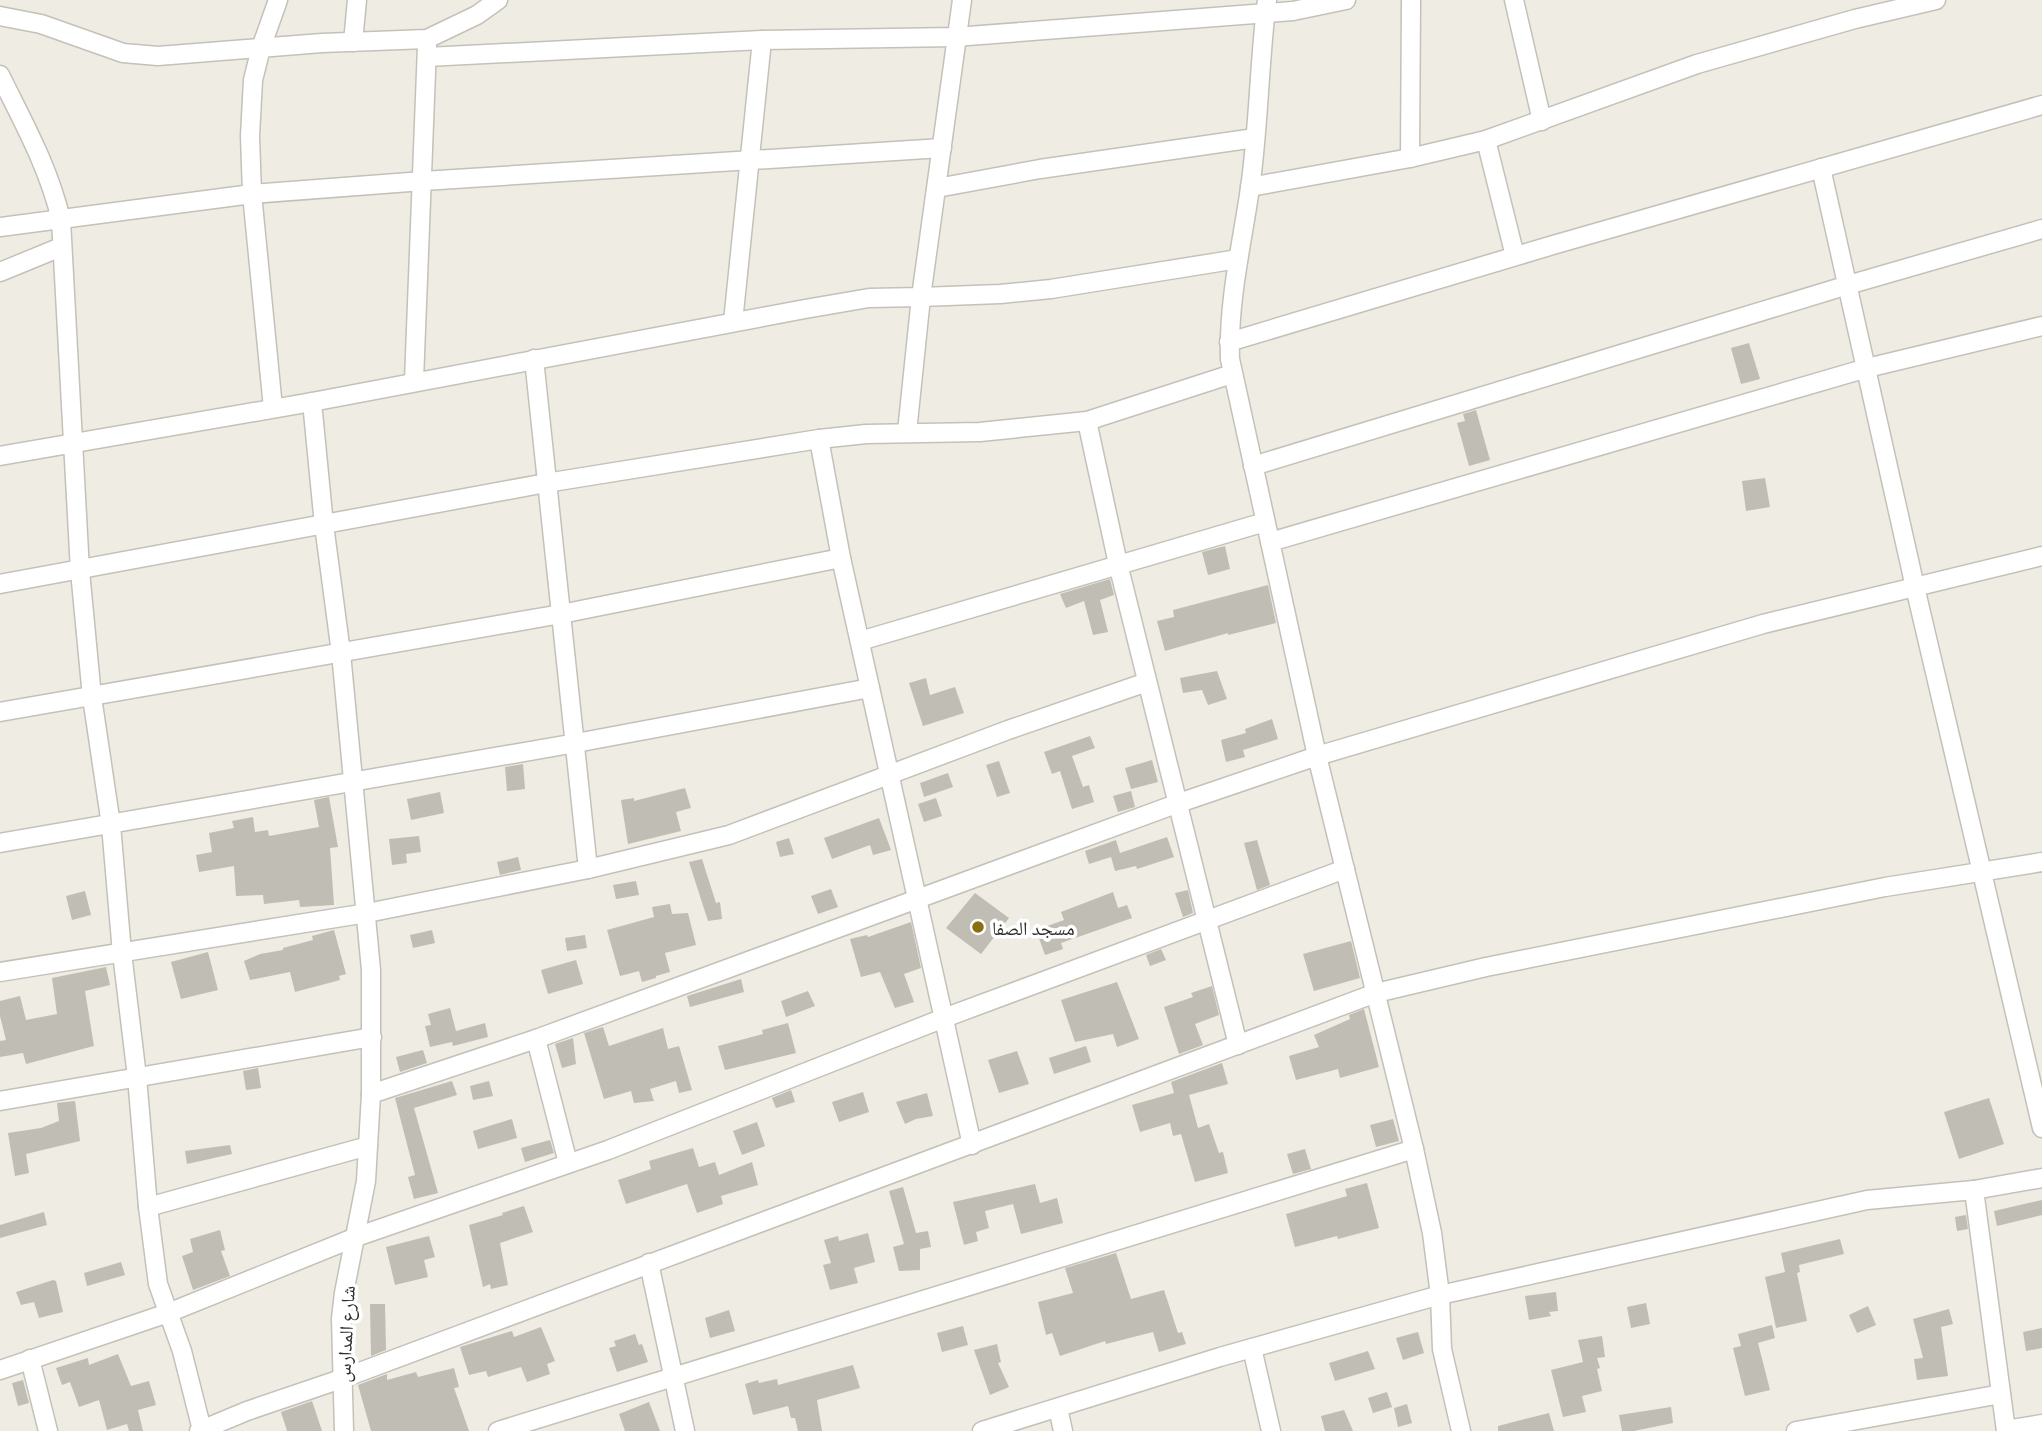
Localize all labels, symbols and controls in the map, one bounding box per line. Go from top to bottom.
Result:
place label: مسجد الصفا [992,913,1075,942]
marker: مسجد الصفا [970,919,986,935]
street label: شارع المدارس [328,1285,362,1383]

